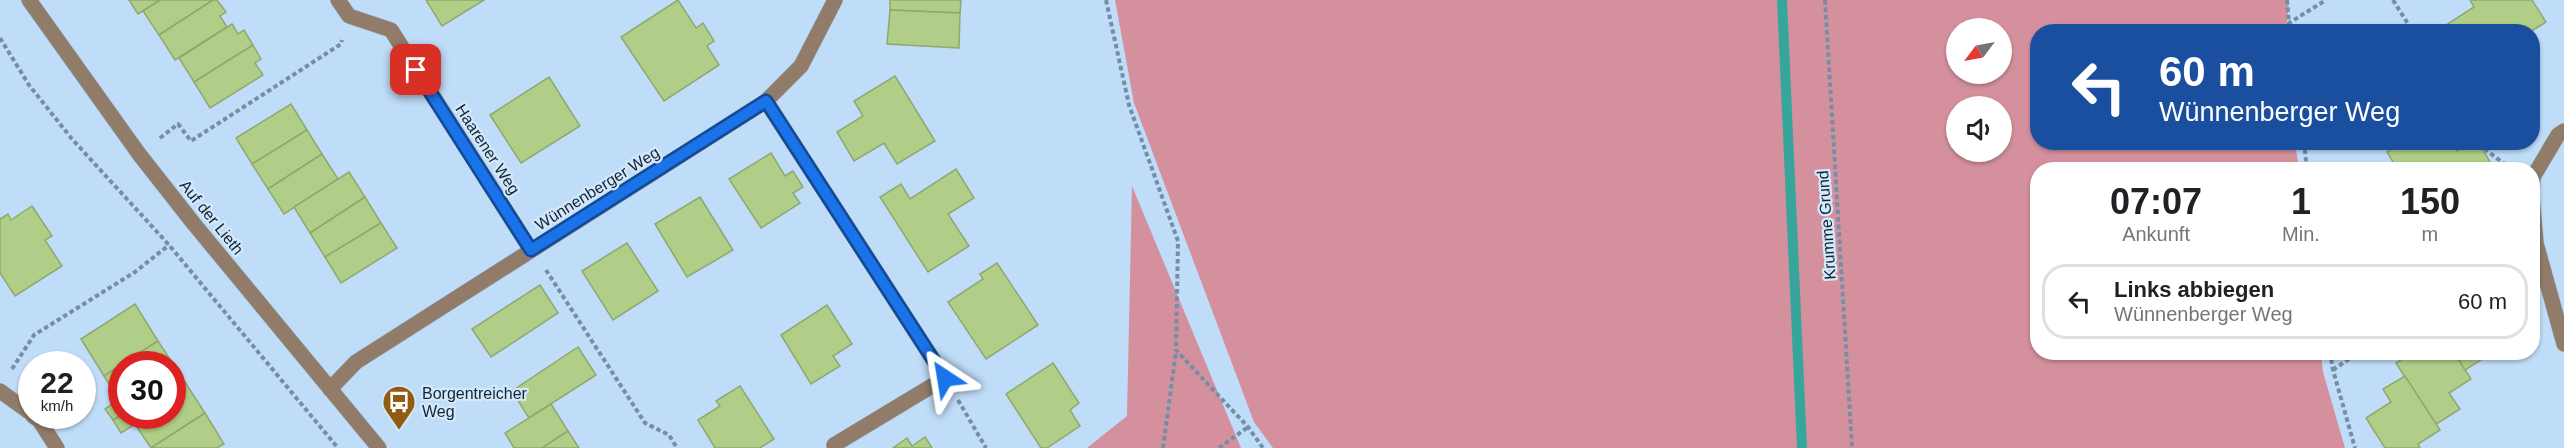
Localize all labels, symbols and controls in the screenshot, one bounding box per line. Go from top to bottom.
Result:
north arrow [1946,18,2012,84]
map controls [1946,18,2012,162]
pin [390,44,441,95]
icon: left [2060,48,2138,126]
text: 60 m [2159,48,2255,95]
icon: arrive [399,53,432,86]
button: sound [1946,96,2012,162]
text: Wünnenberger Weg [2159,97,2400,127]
street label: Haarener Weg [452,101,523,197]
street label: Wünnenberger Weg [532,143,662,233]
street label: Krumme Grund [1814,170,1839,280]
street label: Auf der Lieth [176,177,247,258]
text: 07:07 [2110,181,2202,222]
text: 1 [2291,181,2311,222]
text: 150 [2400,181,2460,222]
text: Ankunft [2122,223,2190,245]
text: Min. [2282,223,2320,245]
text: m [2422,223,2438,245]
text: Links abbiegen [2114,277,2274,302]
icon: left [2063,285,2096,318]
text: 60 m [2458,289,2507,314]
text: Wünnenberger Weg [2114,303,2293,325]
position arrow [913,346,977,410]
speed limit sign: 30 [108,351,186,429]
text: 22 [40,366,74,399]
bus stop icon: Borgentreicher Weg [381,384,417,431]
place label: Borgentreicher Weg [422,385,528,420]
text: km/h [41,397,73,414]

